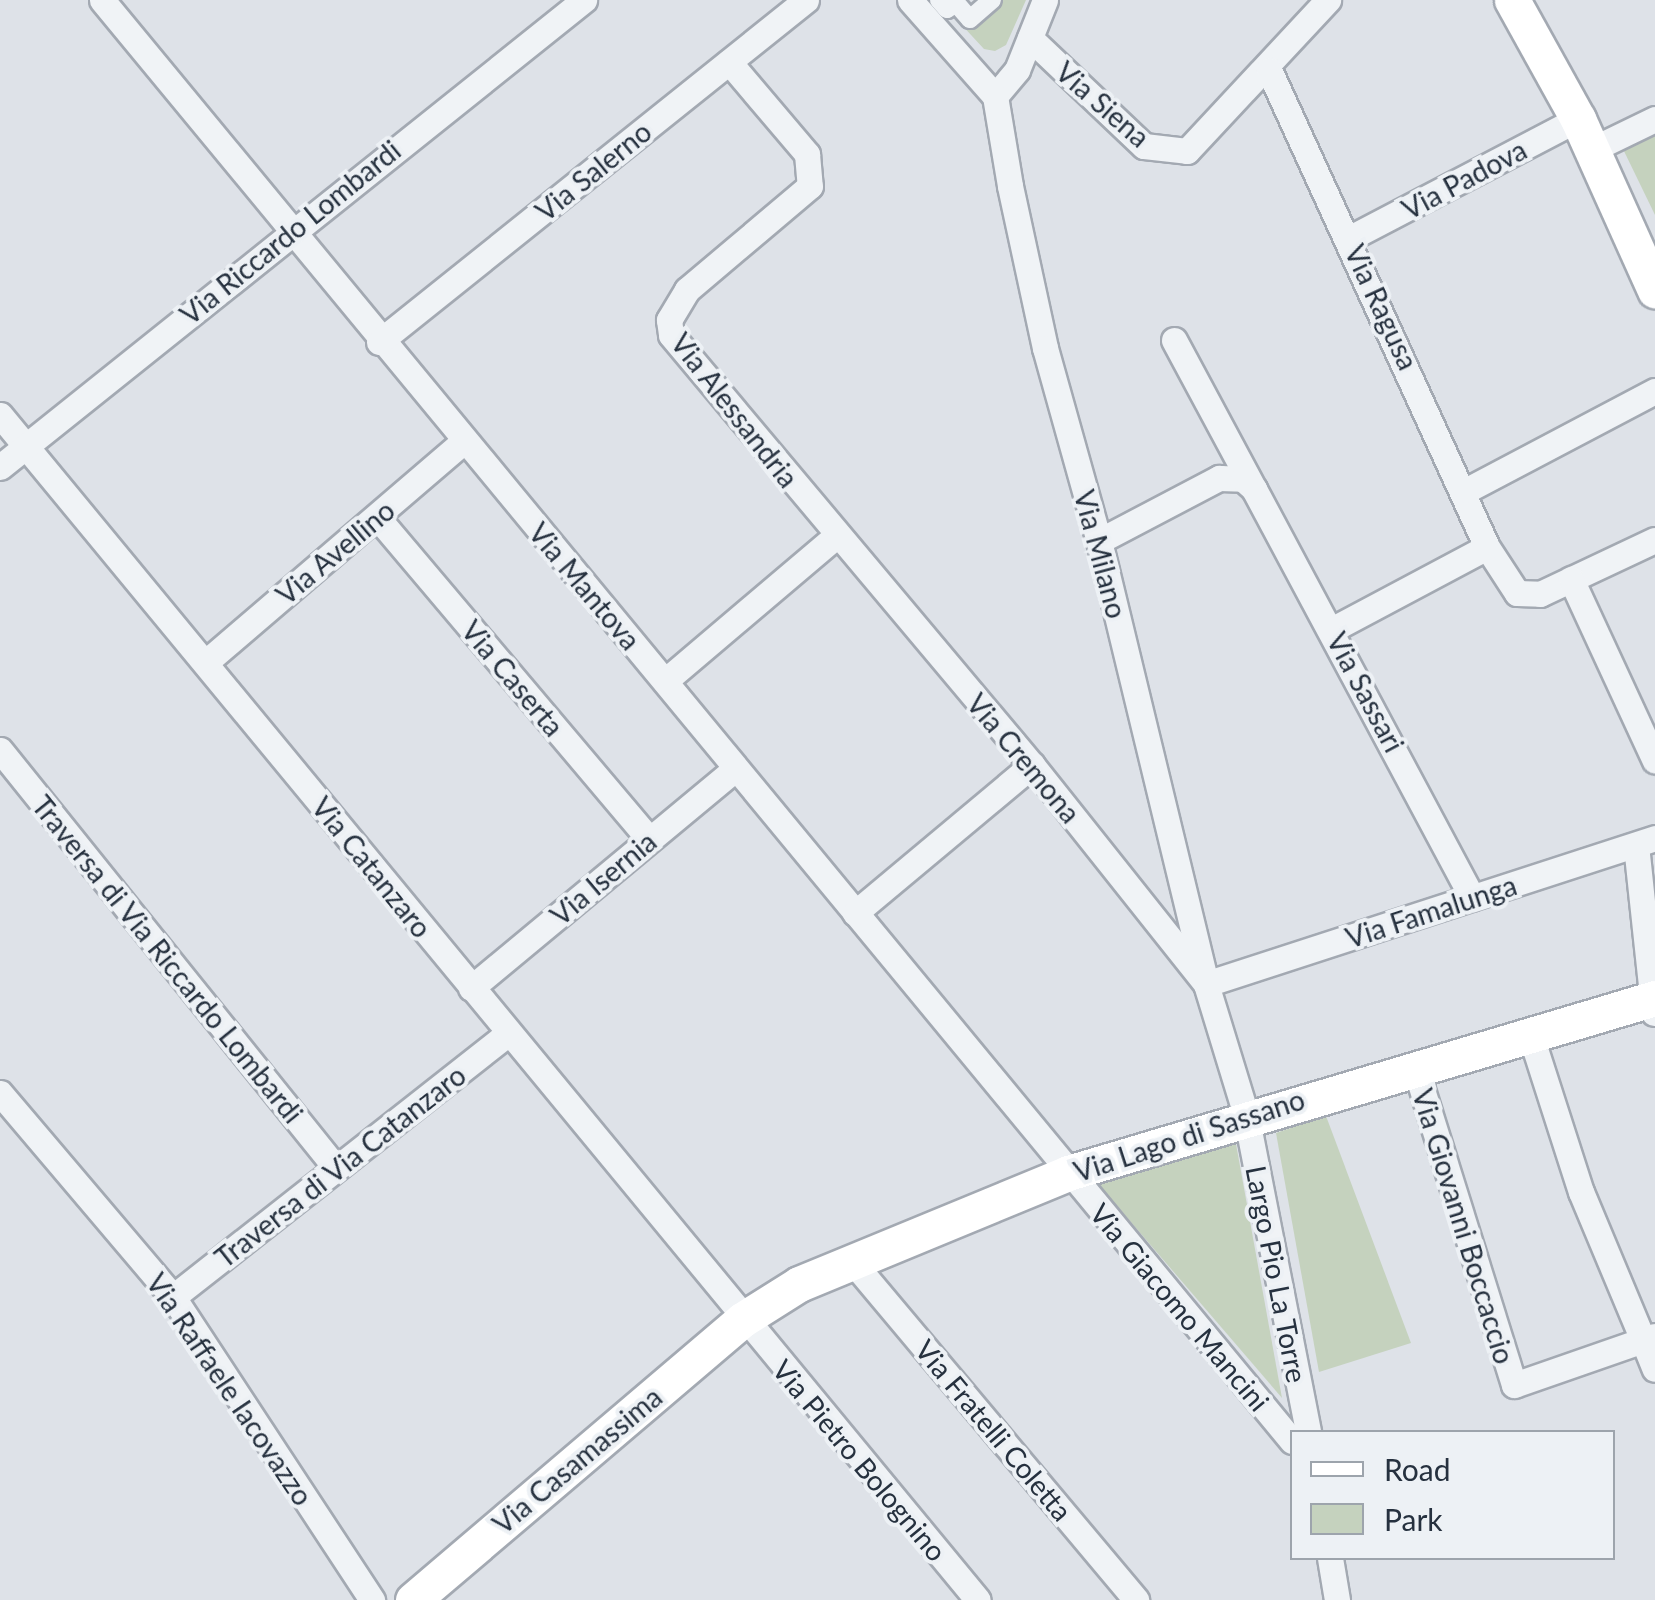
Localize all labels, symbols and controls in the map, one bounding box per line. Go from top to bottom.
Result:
street label: Via Siena [1049,54,1157,154]
street label: Via Salerno [529,114,657,228]
street label: Via Padova [1396,132,1532,226]
street label: Via Riccardo Lombardi [173,133,407,331]
street label: Via Ragusa [1338,239,1426,375]
street label: Via Alessandria [664,326,806,494]
street label: Via Milano [1068,486,1134,622]
street label: Via Avellino [269,493,401,611]
street label: Via Mantova [522,516,648,656]
street label: Via Caserta [455,613,571,743]
street label: Via Sassari [1320,626,1412,758]
street label: Via Cremona [960,687,1088,829]
street label: Traversa di Via Riccardo Lombardi [25,788,311,1130]
street label: Via Catanzaro [305,790,439,944]
street label: Via Isernia [543,824,663,932]
street label: Via Famalunga [1341,868,1521,954]
street label: Traversa di Via Catanzaro [208,1057,472,1275]
street label: Via Lago di Sassano [1069,1082,1309,1188]
street label: Via Giovanni Boccaccio [1406,1084,1522,1368]
street label: Largo Pio La Torre [1239,1162,1315,1386]
street label: Via Giacomo Mancini [1083,1196,1277,1418]
street label: Via Raffaele Iacovazzo [140,1267,320,1511]
street label: Via Fratelli Coletta [909,1333,1079,1527]
street label: Via Pietro Bolognino [766,1353,954,1567]
street label: Via Casamassima [486,1380,668,1540]
legend [1290,1430,1615,1560]
text: Road [1384,1451,1451,1487]
text: Park [1384,1501,1443,1537]

